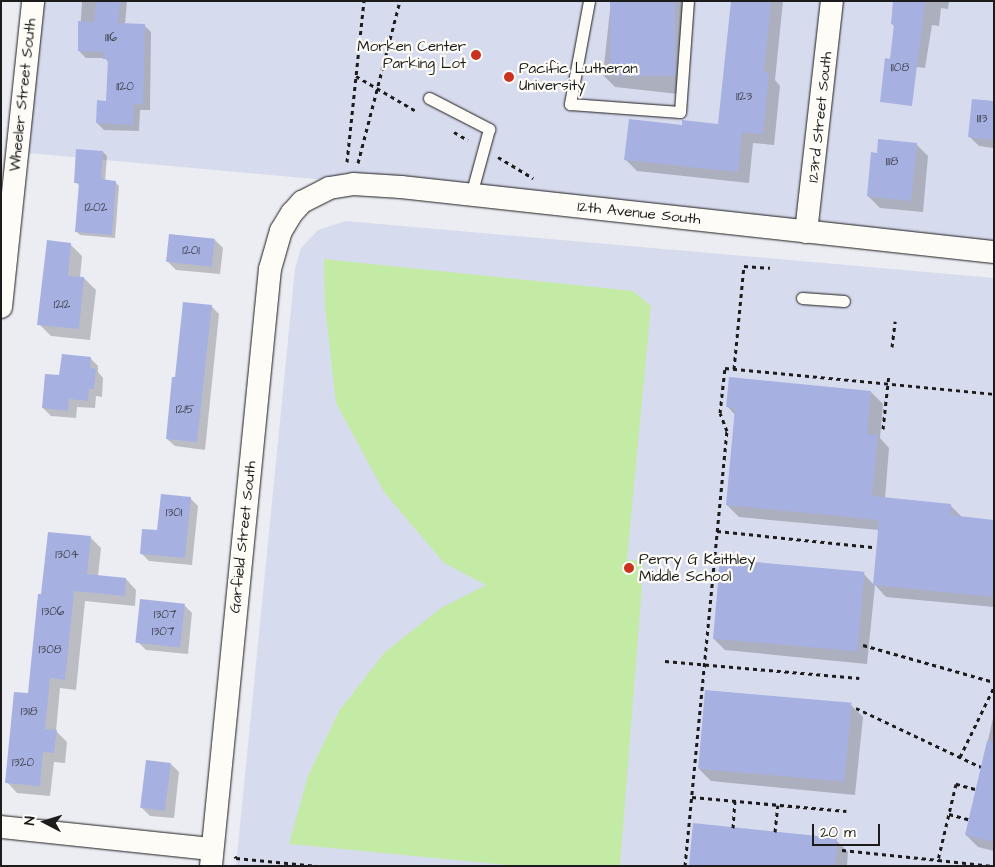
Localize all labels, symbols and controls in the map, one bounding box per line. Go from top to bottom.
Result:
street label: Wheeler Street South [6,17,40,173]
house number: 1116 [105,31,117,45]
place label: Morken Center Parking Lot [357,37,466,72]
marker: Morken Center Parking Lot [470,49,482,61]
street label: 123rd Street South [804,51,836,183]
place label: Pacific Lutheran University [519,59,638,94]
house number: 1108 [891,61,909,75]
marker: Pacific Lutheran University [503,71,515,83]
house number: 1120 [116,80,134,94]
house number: 1123 [736,90,752,104]
house number: 1113 [977,112,987,126]
house number: 1118 [886,155,898,169]
street label: 12th Avenue South [576,198,702,228]
house number: 1202 [85,201,107,215]
house number: 1201 [182,244,200,258]
house number: 1212 [54,298,70,312]
house number: 1215 [176,403,194,417]
street label: Garfield Street South [226,460,260,614]
house number: 1301 [166,506,182,520]
house number: 1304 [55,548,79,562]
place label: Perry G Keithley Middle School [639,550,756,585]
marker: Perry G Keithley Middle School [623,562,635,574]
house number: 1306 [42,605,64,619]
house number: 1307 [154,608,176,622]
house number: 1307 [152,625,174,639]
house number: 1308 [39,643,61,657]
house number: 1318 [21,705,37,719]
house number: 1320 [12,756,34,770]
north arrow [20,797,70,847]
scale bar [815,814,882,846]
text: N [20,815,40,826]
text: 20 m [820,822,856,843]

